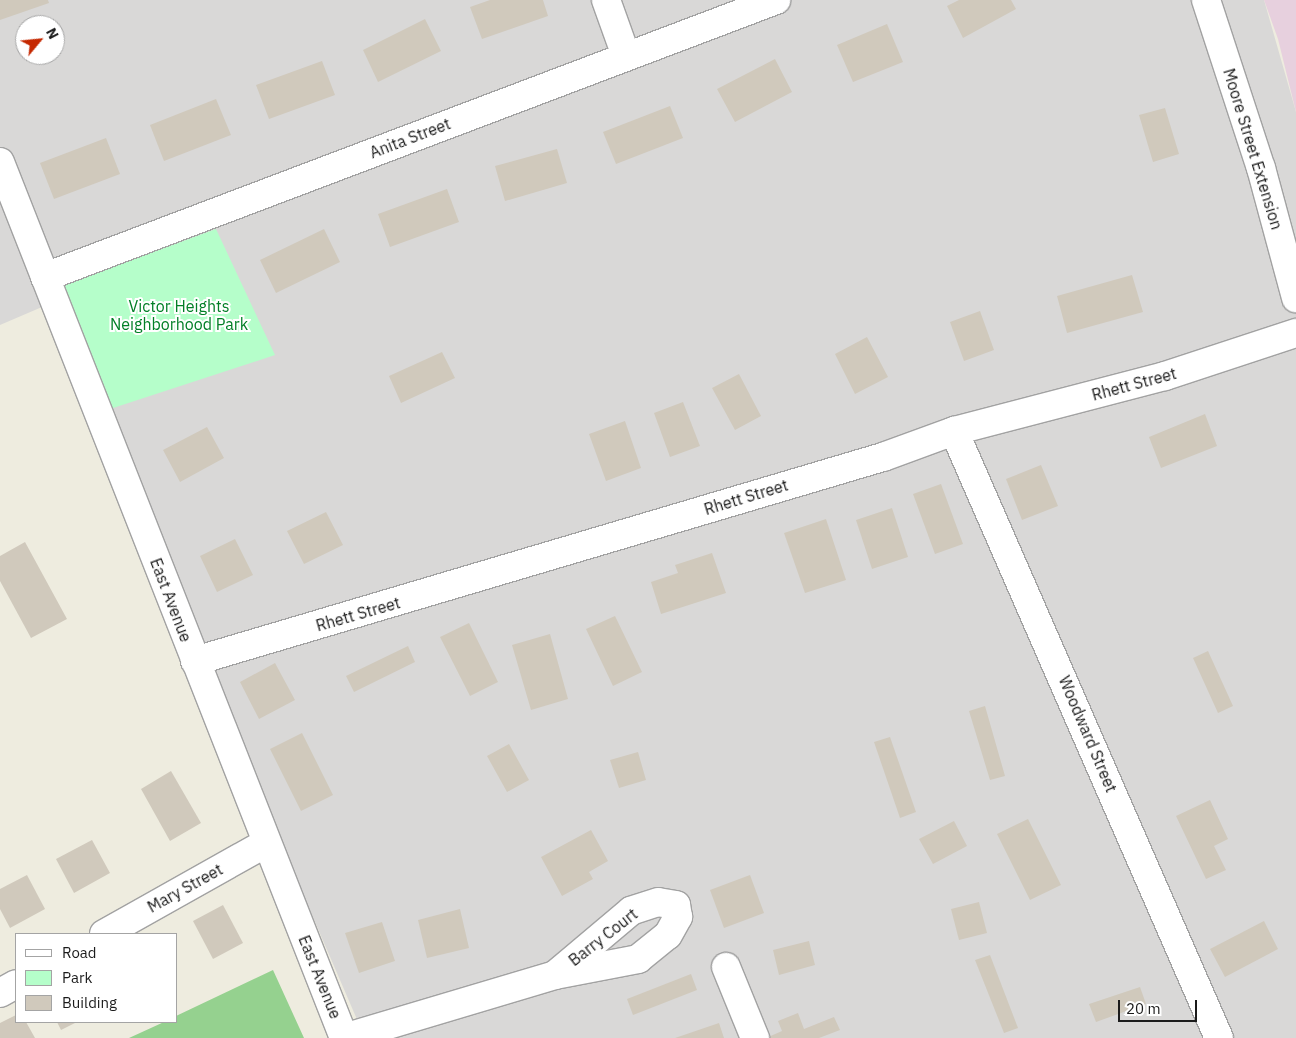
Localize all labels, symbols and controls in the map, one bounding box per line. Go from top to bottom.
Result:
north arrow [15,15,65,65]
text: N [42,25,63,42]
street label: Moore Street Extension [1219,66,1287,232]
street label: Anita Street [367,114,453,162]
park label: Victor Heights Neighborhood Park [110,296,248,334]
street label: Rhett Street [1090,363,1178,405]
street label: Rhett Street [702,475,790,519]
street label: East Avenue [146,555,196,645]
street label: Rhett Street [314,593,402,635]
street label: Woodward Street [1055,673,1121,795]
street label: Mary Street [144,859,226,917]
street label: Barry Court [565,904,641,970]
street label: East Avenue [295,932,345,1022]
legend [15,933,178,1023]
text: Road [62,943,97,962]
text: Park [62,968,92,987]
scale bar [1121,990,1200,1022]
text: Building [62,993,117,1012]
text: 20 m [1126,999,1161,1018]

